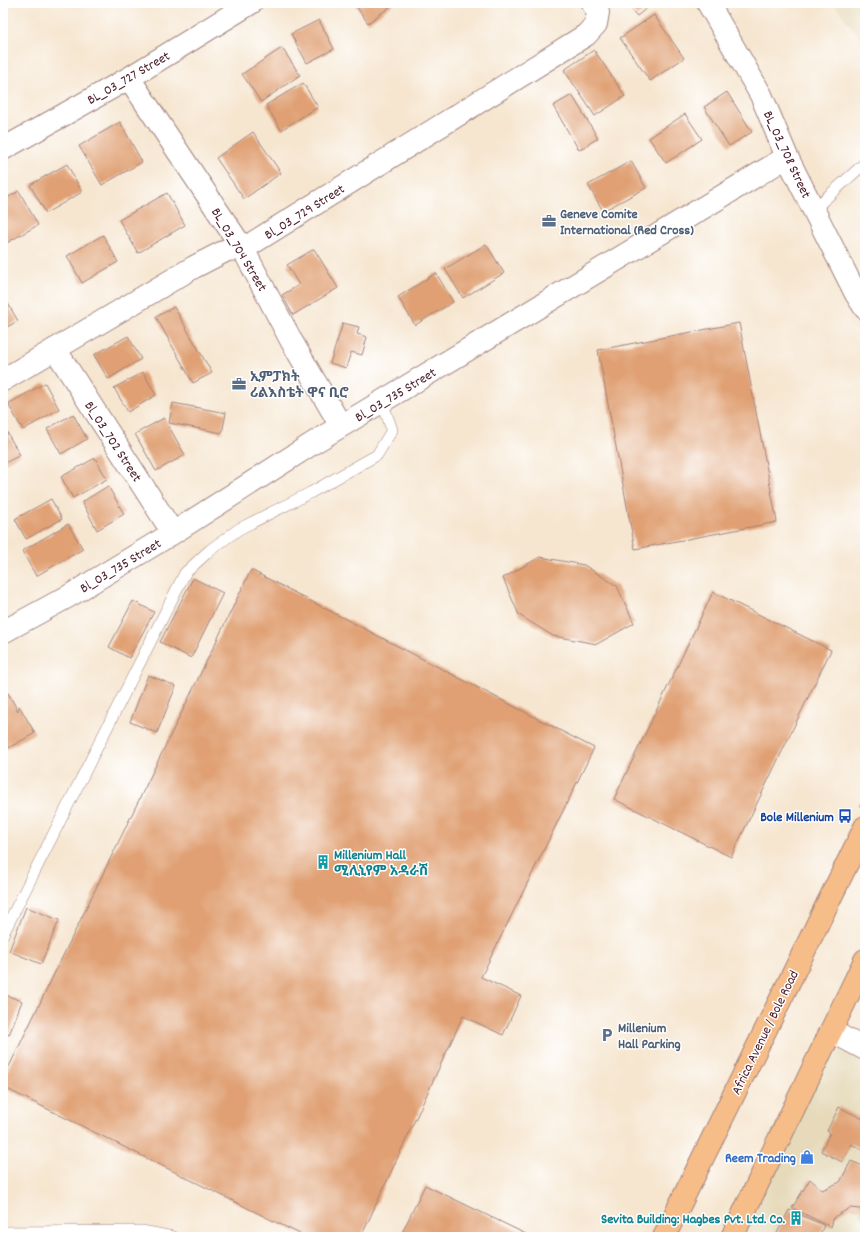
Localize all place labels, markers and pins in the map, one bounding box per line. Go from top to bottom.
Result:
place label: Geneve Comite International (Red Cross) [560,205,694,241]
office icon: Geneve Comite International (Red Cross) [541,213,557,229]
place label: ኢምፓክት ሪልእስቴት ዋና ቢሮ [250,368,349,404]
office icon: ኢምፓክት ሪልእስቴት ዋና ቢሮ [231,376,247,392]
place label: Bole Millenium [760,808,834,828]
bus stop icon: Bole Millenium [837,808,853,824]
place label: Millenium Hall ሚሊኒየም አዳራሽ [334,846,429,882]
building icon: Millenium Hall ሚሊኒየም አዳራሽ [315,854,331,870]
place label: Millenium Hall Parking [618,1019,681,1055]
parking icon: Millenium Hall Parking [599,1027,615,1043]
place label: Reem Trading [725,1149,796,1169]
shop icon: Reem Trading [799,1149,815,1165]
place label: Sevita Building: Hagbes Pvt. Ltd. Co. [601,1210,785,1230]
building icon: Sevita Building: Hagbes Pvt. Ltd. Co. [788,1210,804,1226]

